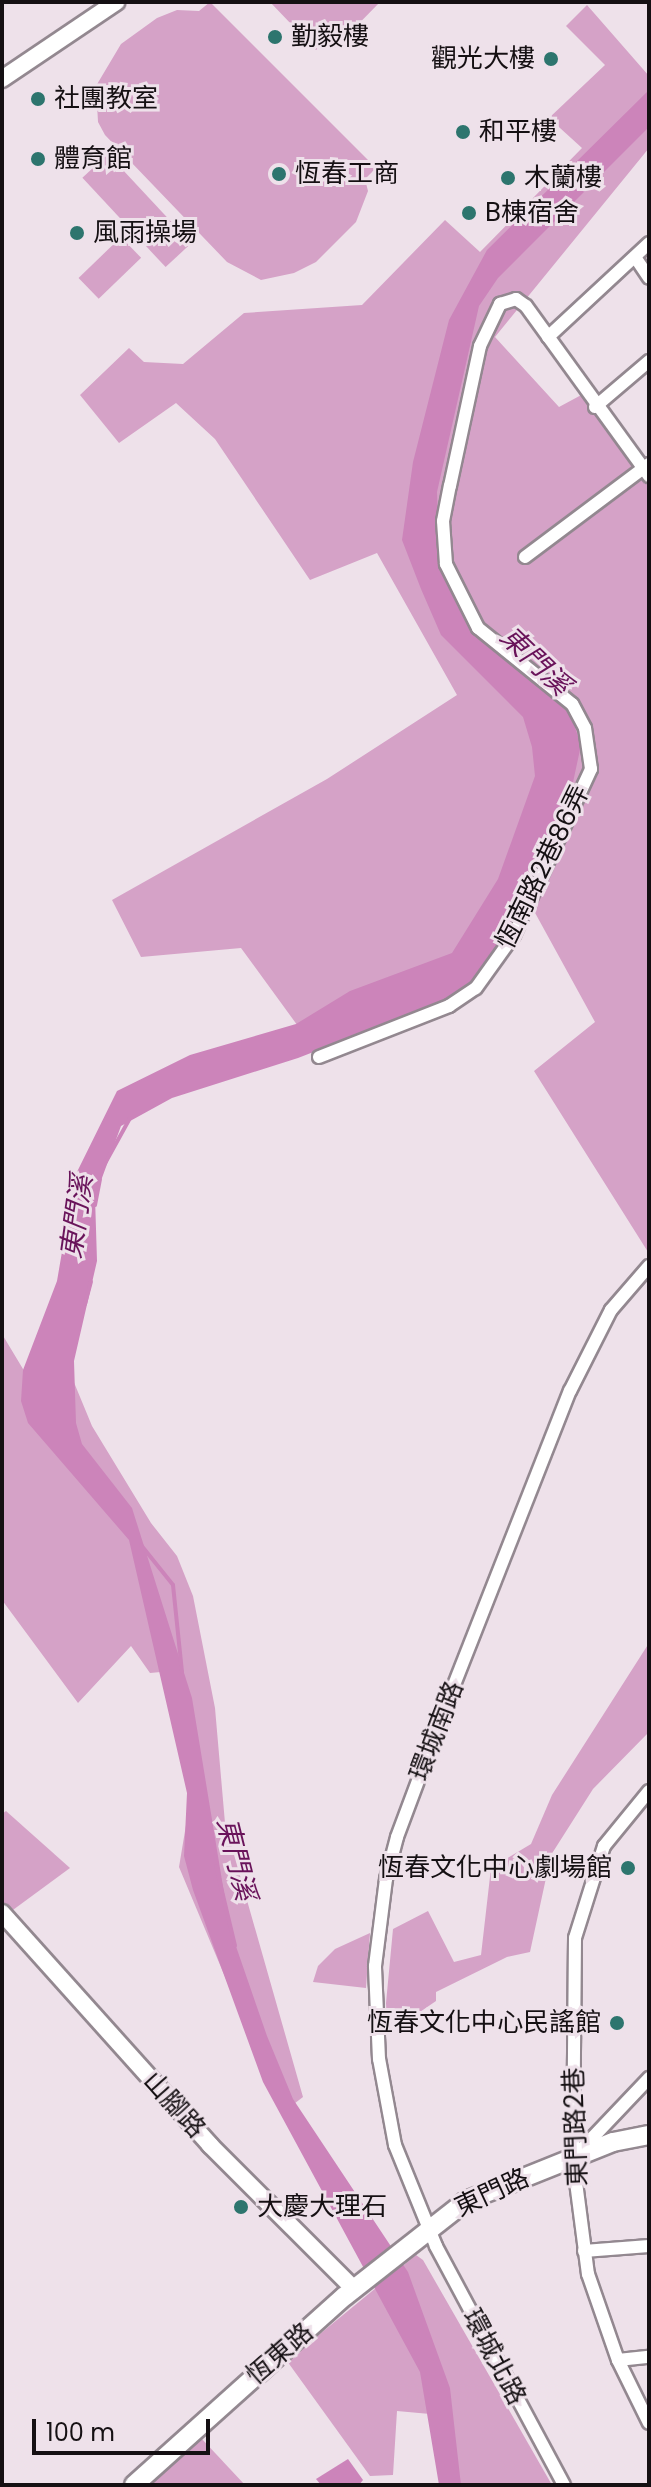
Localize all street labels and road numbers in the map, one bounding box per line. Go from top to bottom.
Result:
street label: 恆南路2巷86弄 [490,780,596,954]
street label: 環城南路 [404,1677,470,1785]
street label: 山腳路 [136,2066,212,2144]
street label: 東門路2巷 [558,2067,594,2187]
street label: 東門路 [450,2162,534,2224]
street label: 環城北路 [456,2304,532,2410]
street label: 恆東路 [240,2317,320,2391]

